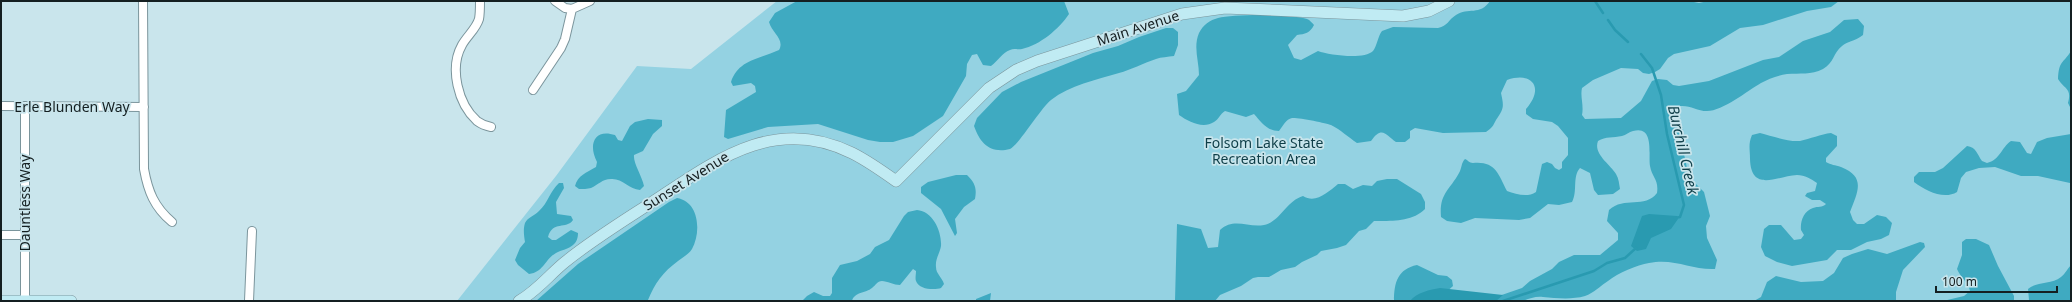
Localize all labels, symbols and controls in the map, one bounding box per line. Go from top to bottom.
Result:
street label: Main Avenue [1094,5,1182,50]
street label: Erle Blunden Way [14,97,130,116]
water label: Burchill Creek [1664,103,1704,197]
park label: Folsom Lake State Recreation Area [1205,133,1324,168]
street label: Sunset Avenue [639,147,732,214]
street label: Dauntless Way [15,154,34,251]
scale bar [1936,268,2057,294]
text: 100 m [1942,273,1977,290]

